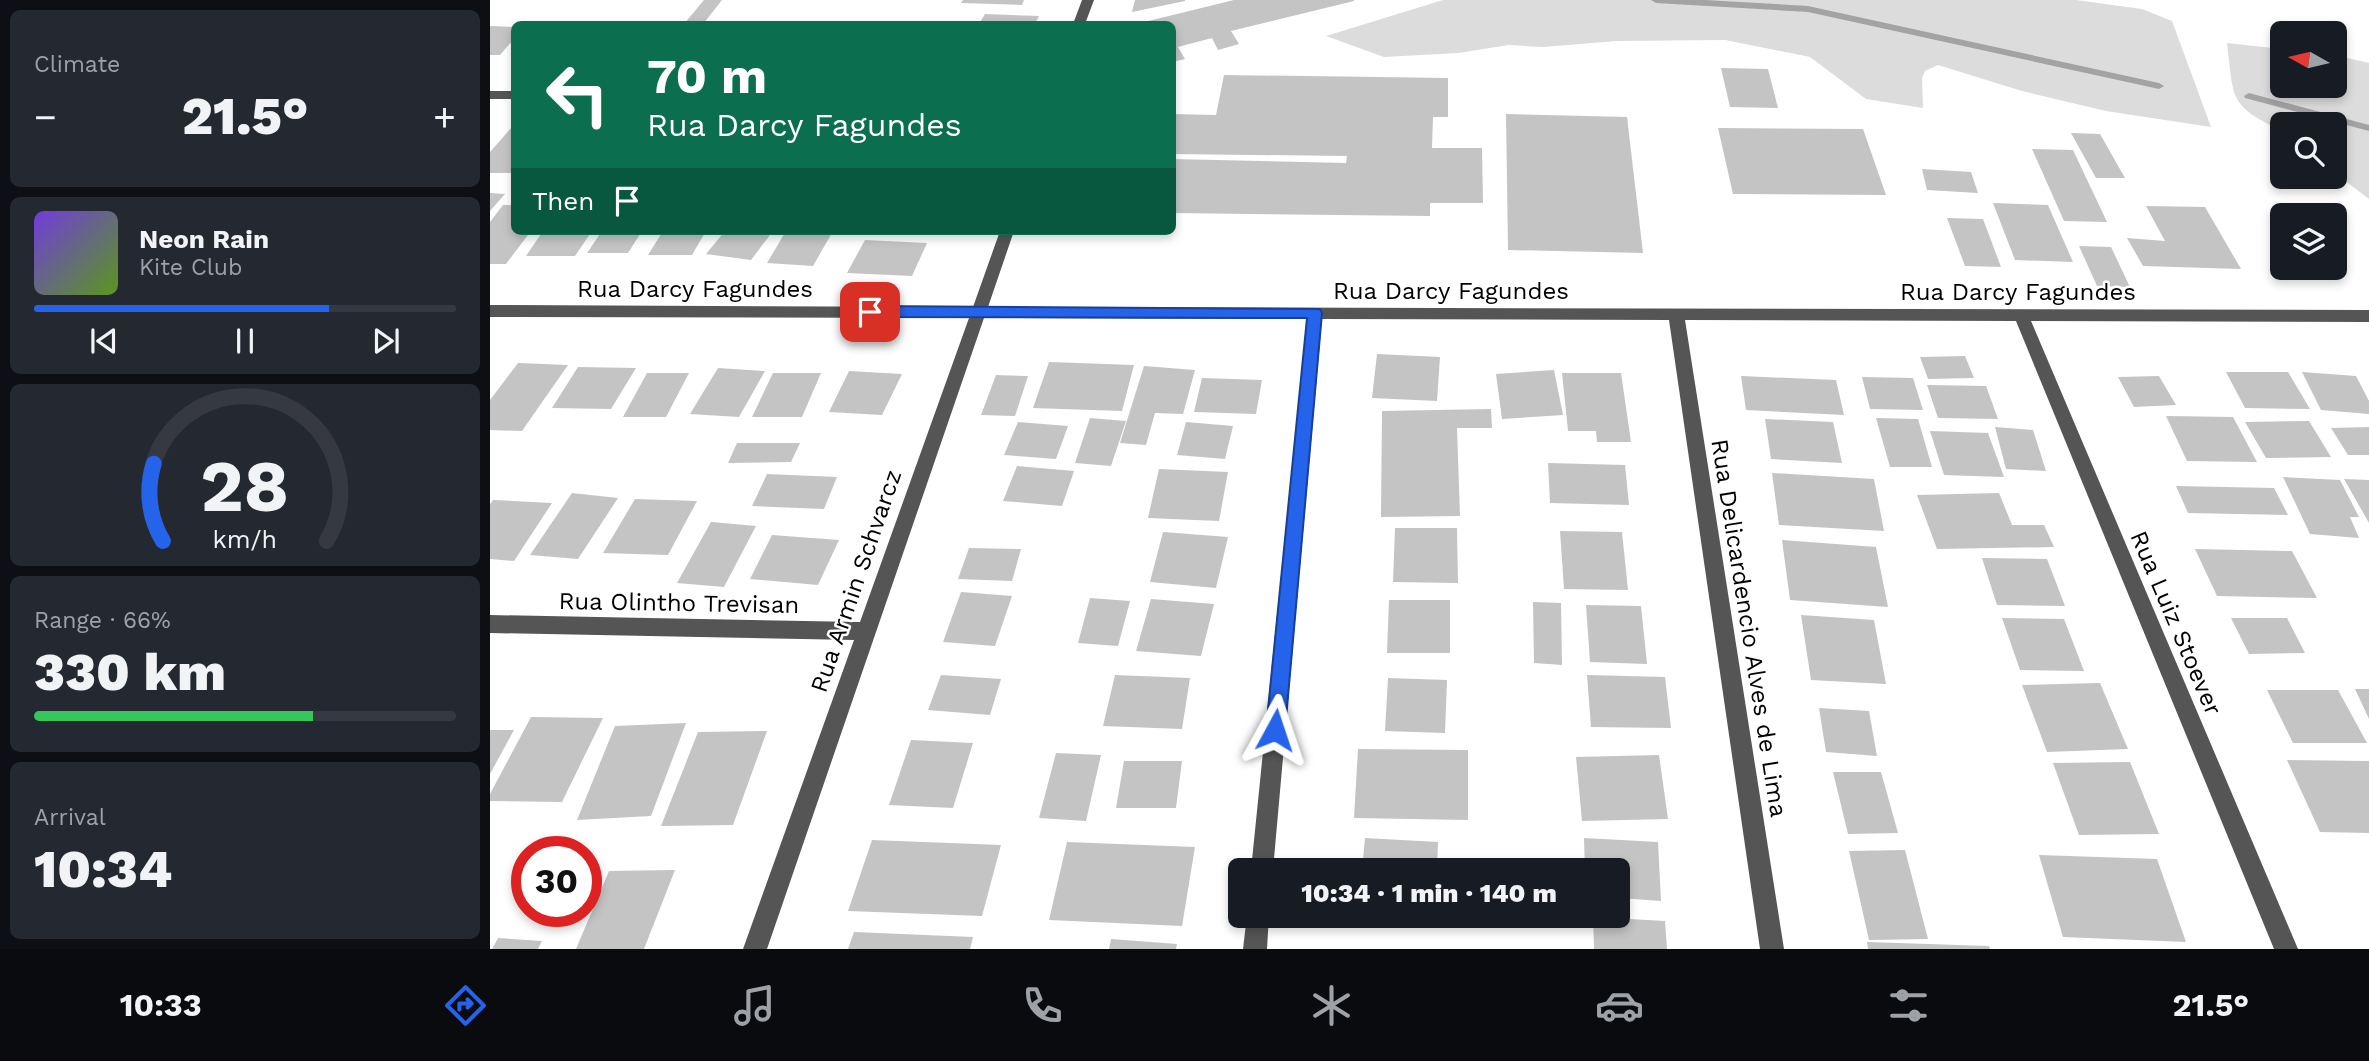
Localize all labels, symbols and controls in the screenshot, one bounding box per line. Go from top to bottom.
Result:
north arrow [2270,21,2347,98]
map controls [2270,21,2347,280]
text: 70 m [647,47,767,105]
icon: left [532,49,623,140]
text: Climate [34,51,120,78]
text: 21.5° [182,86,308,147]
text: − [34,95,57,139]
text: + [433,95,456,139]
text: Rua Darcy Fagundes [647,106,962,144]
button: search [2270,112,2347,189]
icon: arrive [608,182,646,220]
text: Then [532,186,594,216]
button: layers [2270,203,2347,280]
text: Neon Rain [139,224,269,254]
text: Kite Club [139,254,242,281]
street label: Rua Darcy Fagundes [577,275,813,303]
street label: Rua Darcy Fagundes [1333,277,1569,305]
street label: Rua Darcy Fagundes [1900,278,2136,306]
pin [840,282,900,342]
icon: arrive [851,293,889,331]
icon: previous [85,322,123,360]
icon: pause [226,322,264,360]
icon: next [367,322,405,360]
street label: Rua Delicardencio Alves de Lima [1705,437,1793,819]
text: 28 [200,443,290,529]
street label: Rua Armin Schvarcz [805,466,907,696]
text: km/h [213,524,277,553]
street label: Rua Luiz Stoever [2125,527,2228,720]
street label: Rua Olintho Trevisan [558,587,800,619]
text: Range · 66% [34,607,171,634]
text: 330 km [34,642,226,703]
position arrow [1238,693,1312,767]
text: Arrival [34,804,106,831]
speed limit sign: 30 [511,836,602,927]
text: 10:34 [34,839,172,900]
text: 10:34 · 1 min · 140 m [1301,878,1557,908]
icon: directions [441,981,490,1030]
icon: music [730,981,779,1030]
icon: phone [1018,981,1067,1030]
icon: climate [1307,981,1356,1030]
icon: car [1595,981,1644,1030]
icon: filters [1884,981,1933,1030]
text: 10:33 [120,986,202,1024]
text: 21.5° [2173,986,2249,1024]

